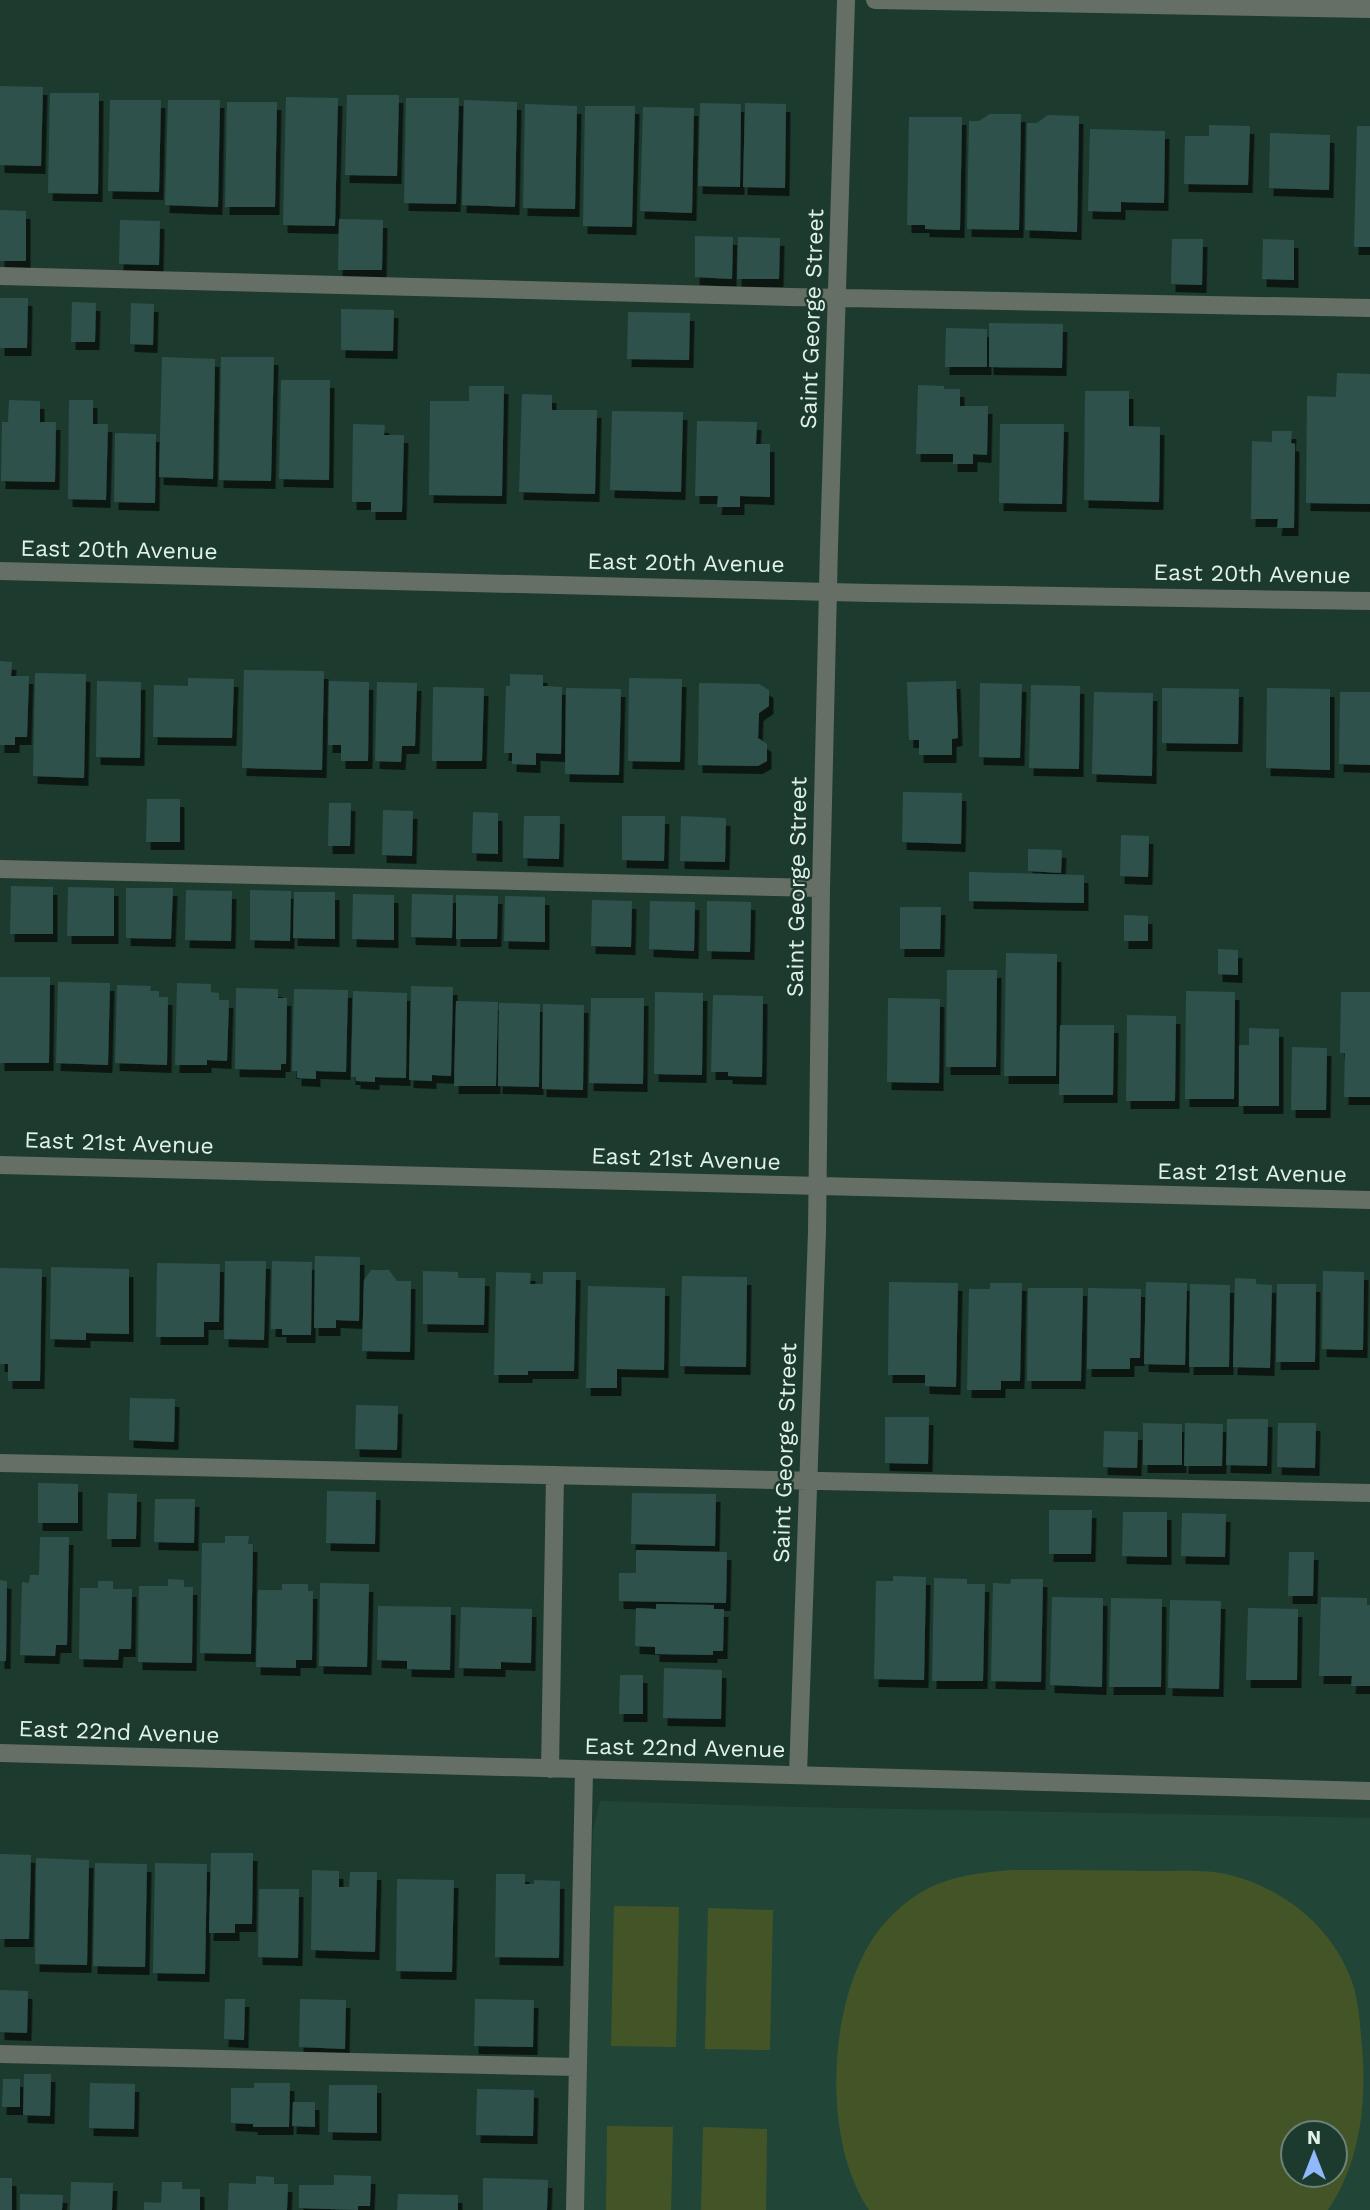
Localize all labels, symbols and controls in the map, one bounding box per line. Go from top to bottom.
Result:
street label: Saint George Street [795,208,829,430]
street label: East 20th Avenue [20,535,218,565]
street label: East 20th Avenue [587,548,785,578]
street label: East 20th Avenue [1153,559,1351,589]
street label: Saint George Street [782,776,812,997]
street label: East 21st Avenue [24,1126,214,1160]
street label: East 21st Avenue [591,1142,781,1176]
street label: East 21st Avenue [1157,1158,1347,1188]
street label: Saint George Street [768,1342,802,1564]
street label: East 22nd Avenue [18,1715,220,1749]
street label: East 22nd Avenue [584,1733,786,1763]
north arrow [1279,2119,1349,2189]
text: N [1307,2126,1321,2149]

